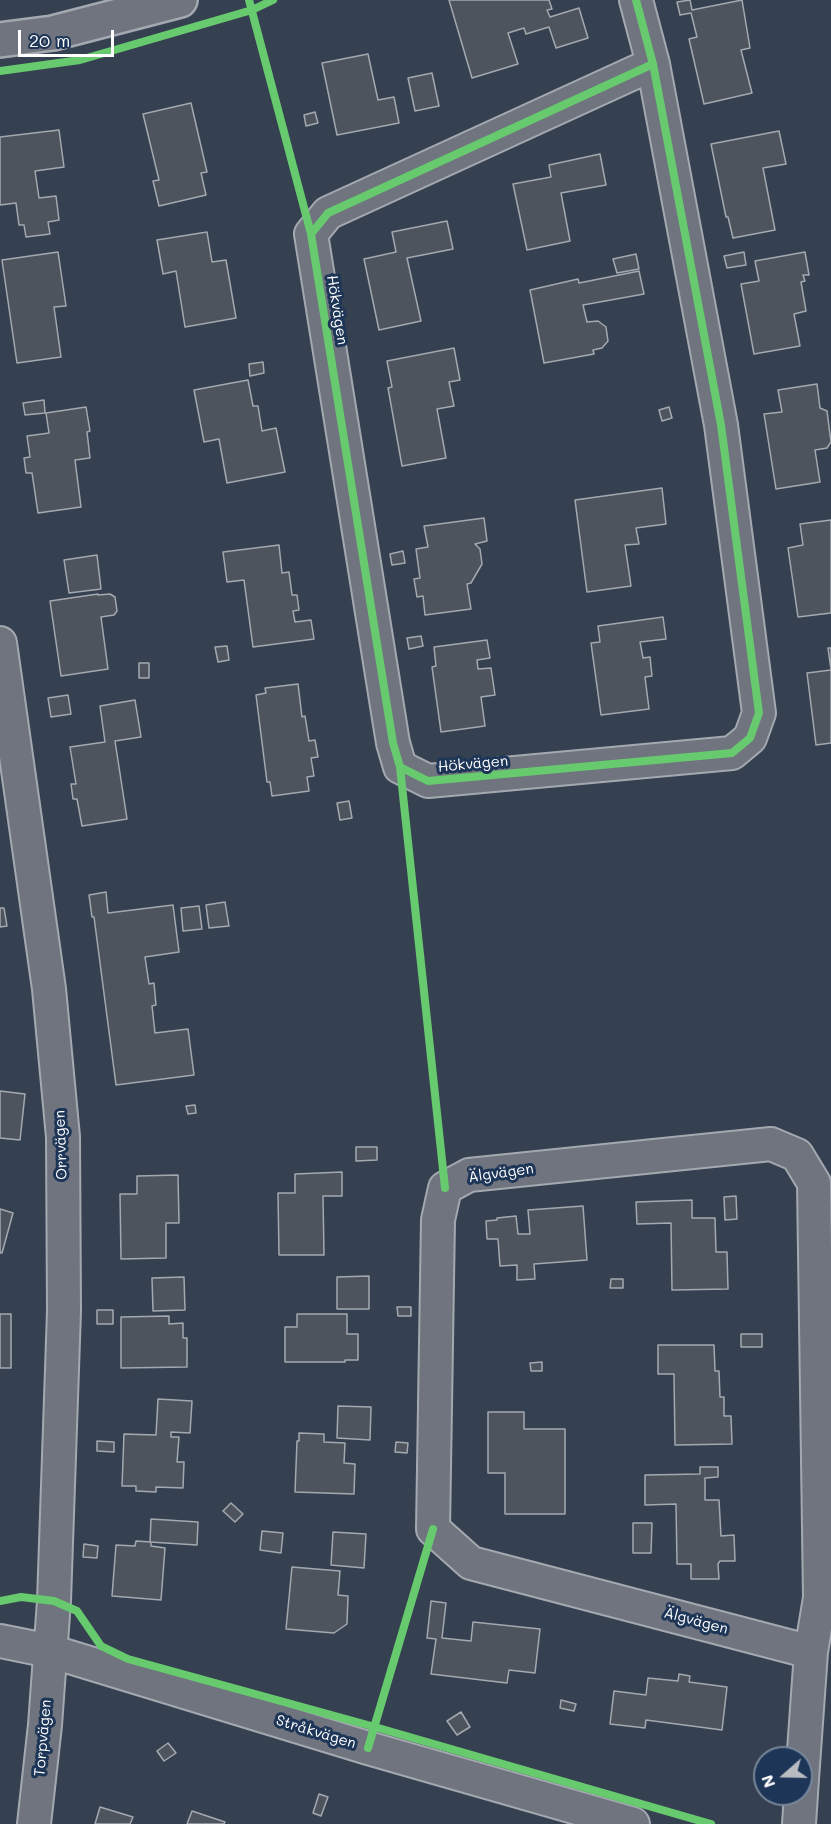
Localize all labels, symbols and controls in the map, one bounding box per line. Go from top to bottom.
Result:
scale bar [21,18,117,56]
text: 20 m [29,28,70,52]
street label: Hökvägen [323,274,351,346]
street label: Hökvägen [437,752,509,776]
street label: Orrvägen [51,1110,71,1180]
street label: Älgvägen [467,1160,535,1186]
street label: Älgvägen [662,1604,730,1638]
street label: Torpvägen [31,1699,55,1777]
street label: Stråkvägen [274,1711,358,1753]
north arrow [753,1746,813,1806]
text: N [756,1772,779,1791]

